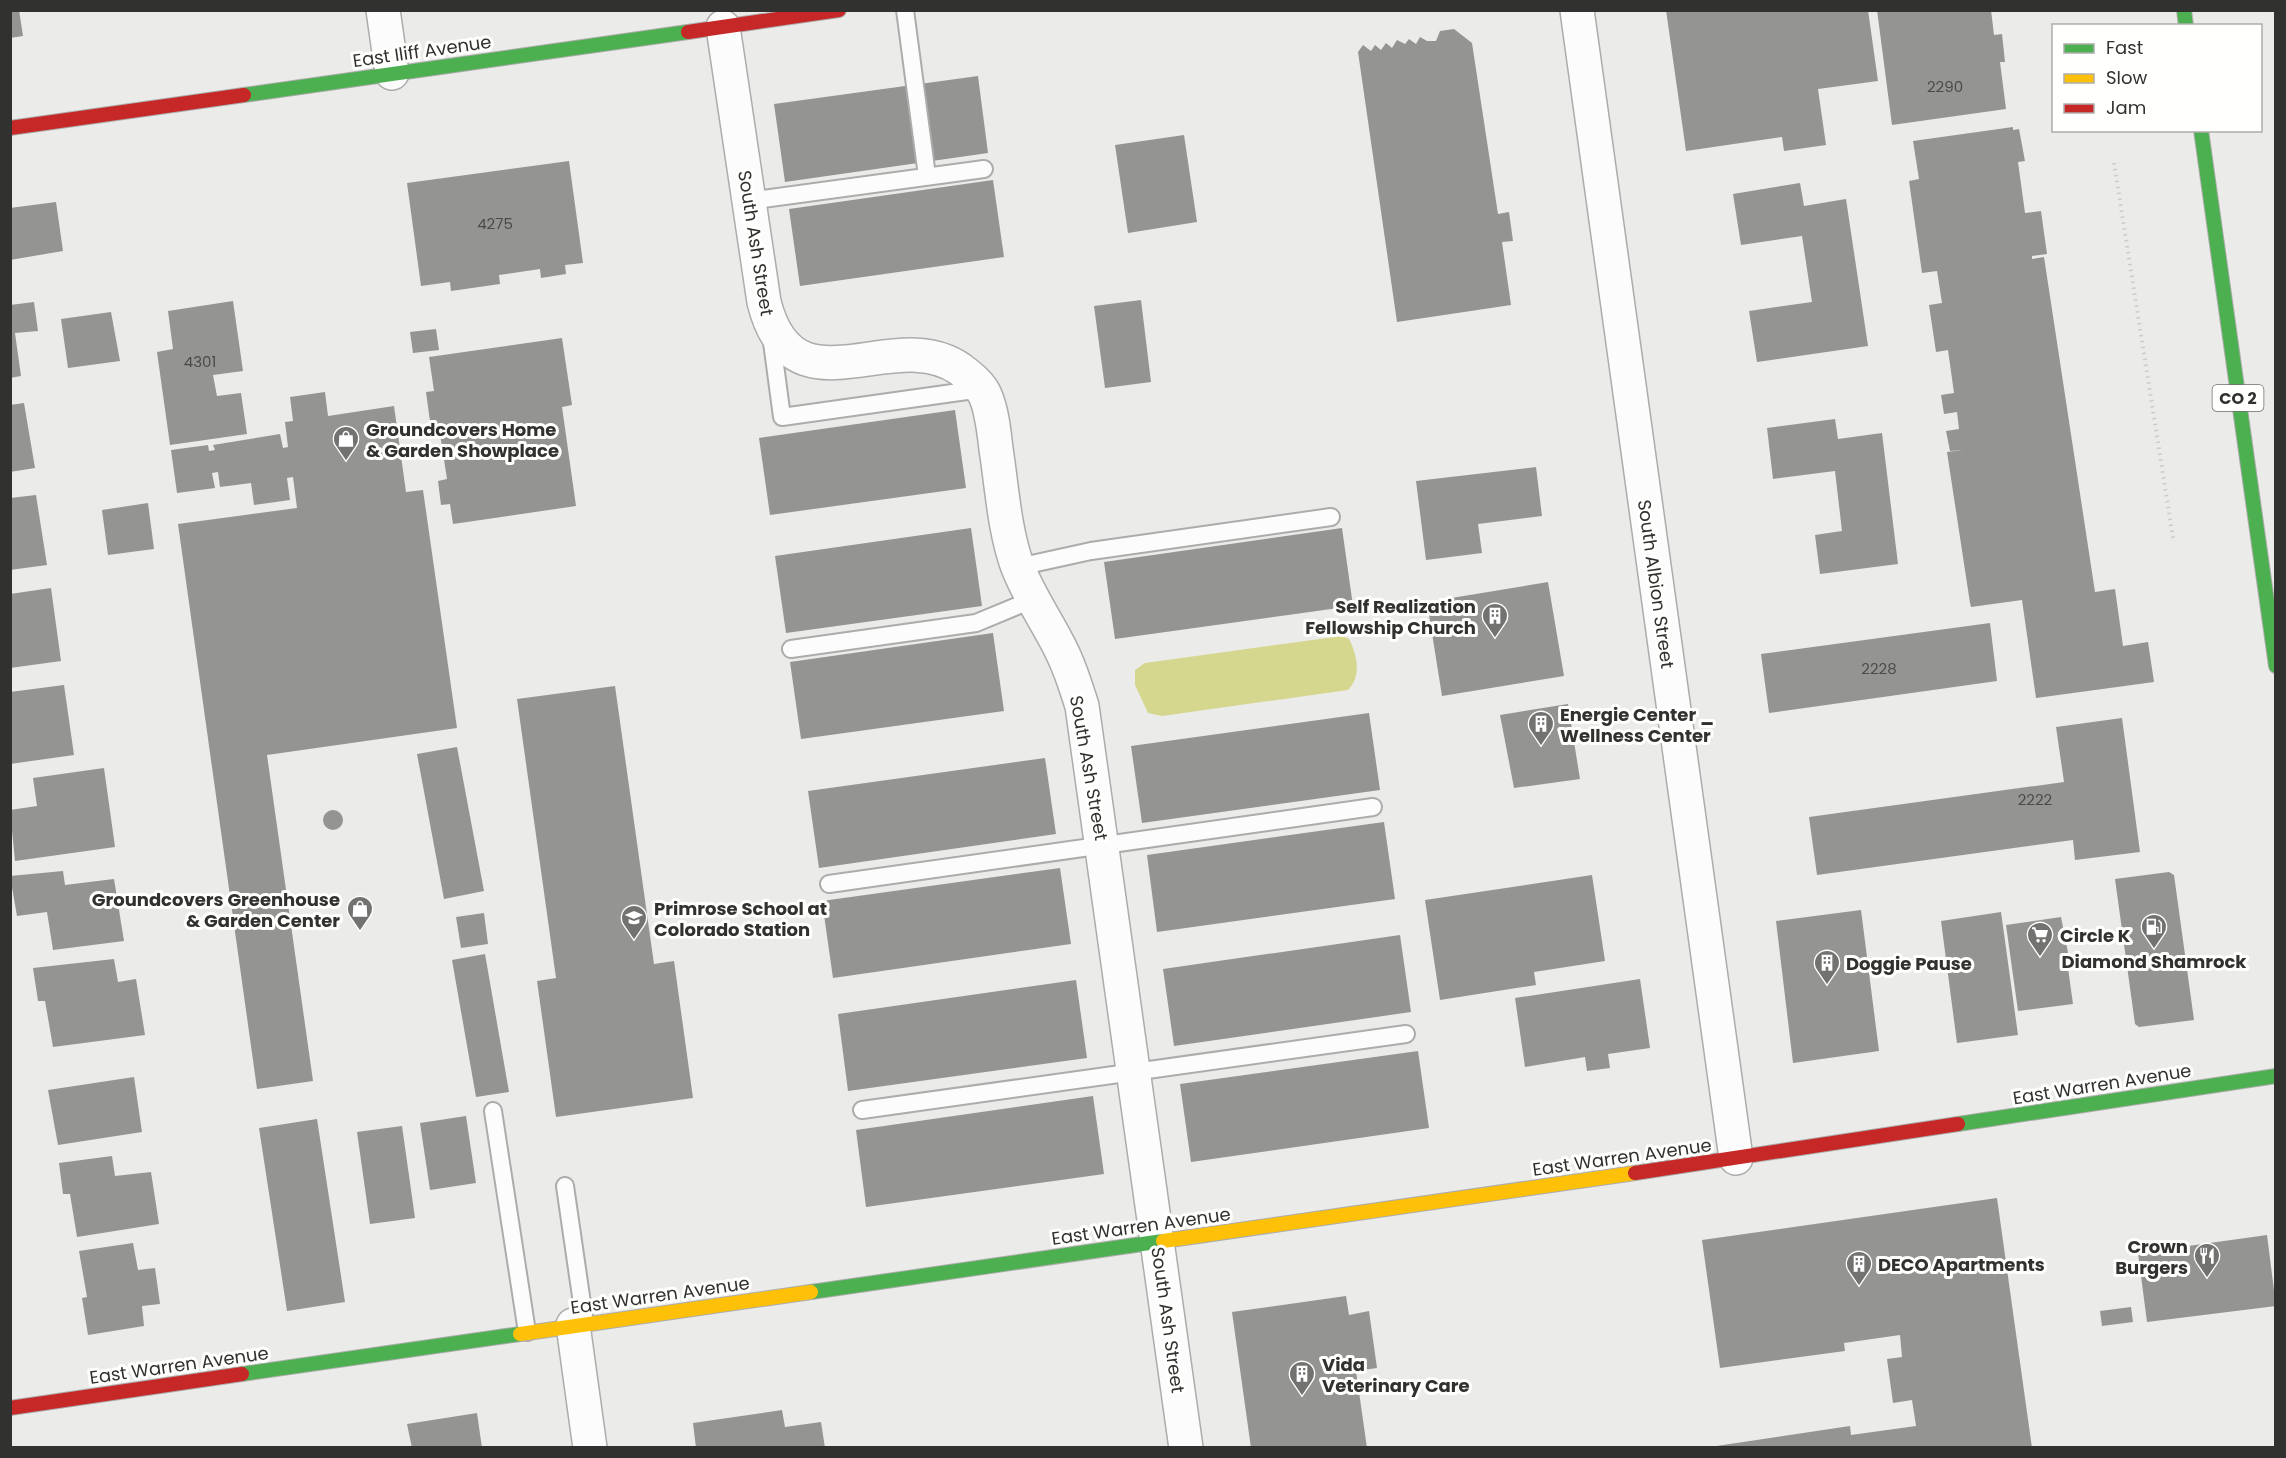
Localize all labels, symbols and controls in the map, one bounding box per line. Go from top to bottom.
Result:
legend [2052,24,2262,132]
street label: East Iliff Avenue [351,29,493,73]
text: Fast [2106,35,2143,60]
text: Slow [2106,65,2148,90]
house number: 2290 [1927,76,1963,97]
text: Jam [2106,95,2146,120]
street label: South Ash Street [732,168,780,318]
house number: 4275 [477,213,513,234]
house number: 4301 [184,351,216,372]
road number: CO 2 [2212,385,2264,411]
place label: Groundcovers Home & Garden Showplace [366,417,559,463]
shop icon: Groundcovers Home & Garden Showplace [331,424,361,462]
street label: South Albion Street [1632,498,1680,670]
place label: Self Realization Fellowship Church [1305,594,1476,640]
building icon: Self Realization Fellowship Church [1480,601,1510,639]
house number: 2228 [1861,658,1897,679]
street label: South Ash Street [1064,693,1114,843]
place label: Energie Center _ Wellness Center [1560,702,1714,748]
building icon: Energie Center _ Wellness Center [1526,709,1556,747]
house number: 2222 [2018,789,2052,810]
place label: Groundcovers Greenhouse & Garden Center [92,887,340,933]
shop icon: Groundcovers Greenhouse & Garden Center [345,894,375,932]
place label: Primrose School at Colorado Station [654,896,827,942]
school or university icon: Primrose School at Colorado Station [619,903,649,941]
fuel station icon: Diamond Shamrock [2139,912,2169,950]
supermarket icon: Circle K [2025,920,2055,958]
place label: Circle K [2060,923,2131,948]
building icon: Doggie Pause [1812,948,1842,986]
place label: Diamond Shamrock [2062,949,2247,974]
place label: Doggie Pause [1846,951,1972,976]
street label: East Warren Avenue [2011,1058,2193,1110]
street label: East Warren Avenue [1531,1132,1713,1182]
street label: East Warren Avenue [1050,1201,1232,1251]
place label: Crown Burgers [2115,1234,2188,1280]
restaurant icon: Crown Burgers [2192,1241,2222,1279]
street label: South Ash Street [1145,1245,1191,1395]
building icon: DECO Apartments [1844,1249,1874,1287]
place label: DECO Apartments [1878,1252,2045,1277]
street label: East Warren Avenue [569,1270,751,1320]
street label: East Warren Avenue [88,1340,270,1390]
place label: Vida Veterinary Care [1322,1352,1470,1398]
building icon: Vida Veterinary Care [1287,1359,1317,1397]

